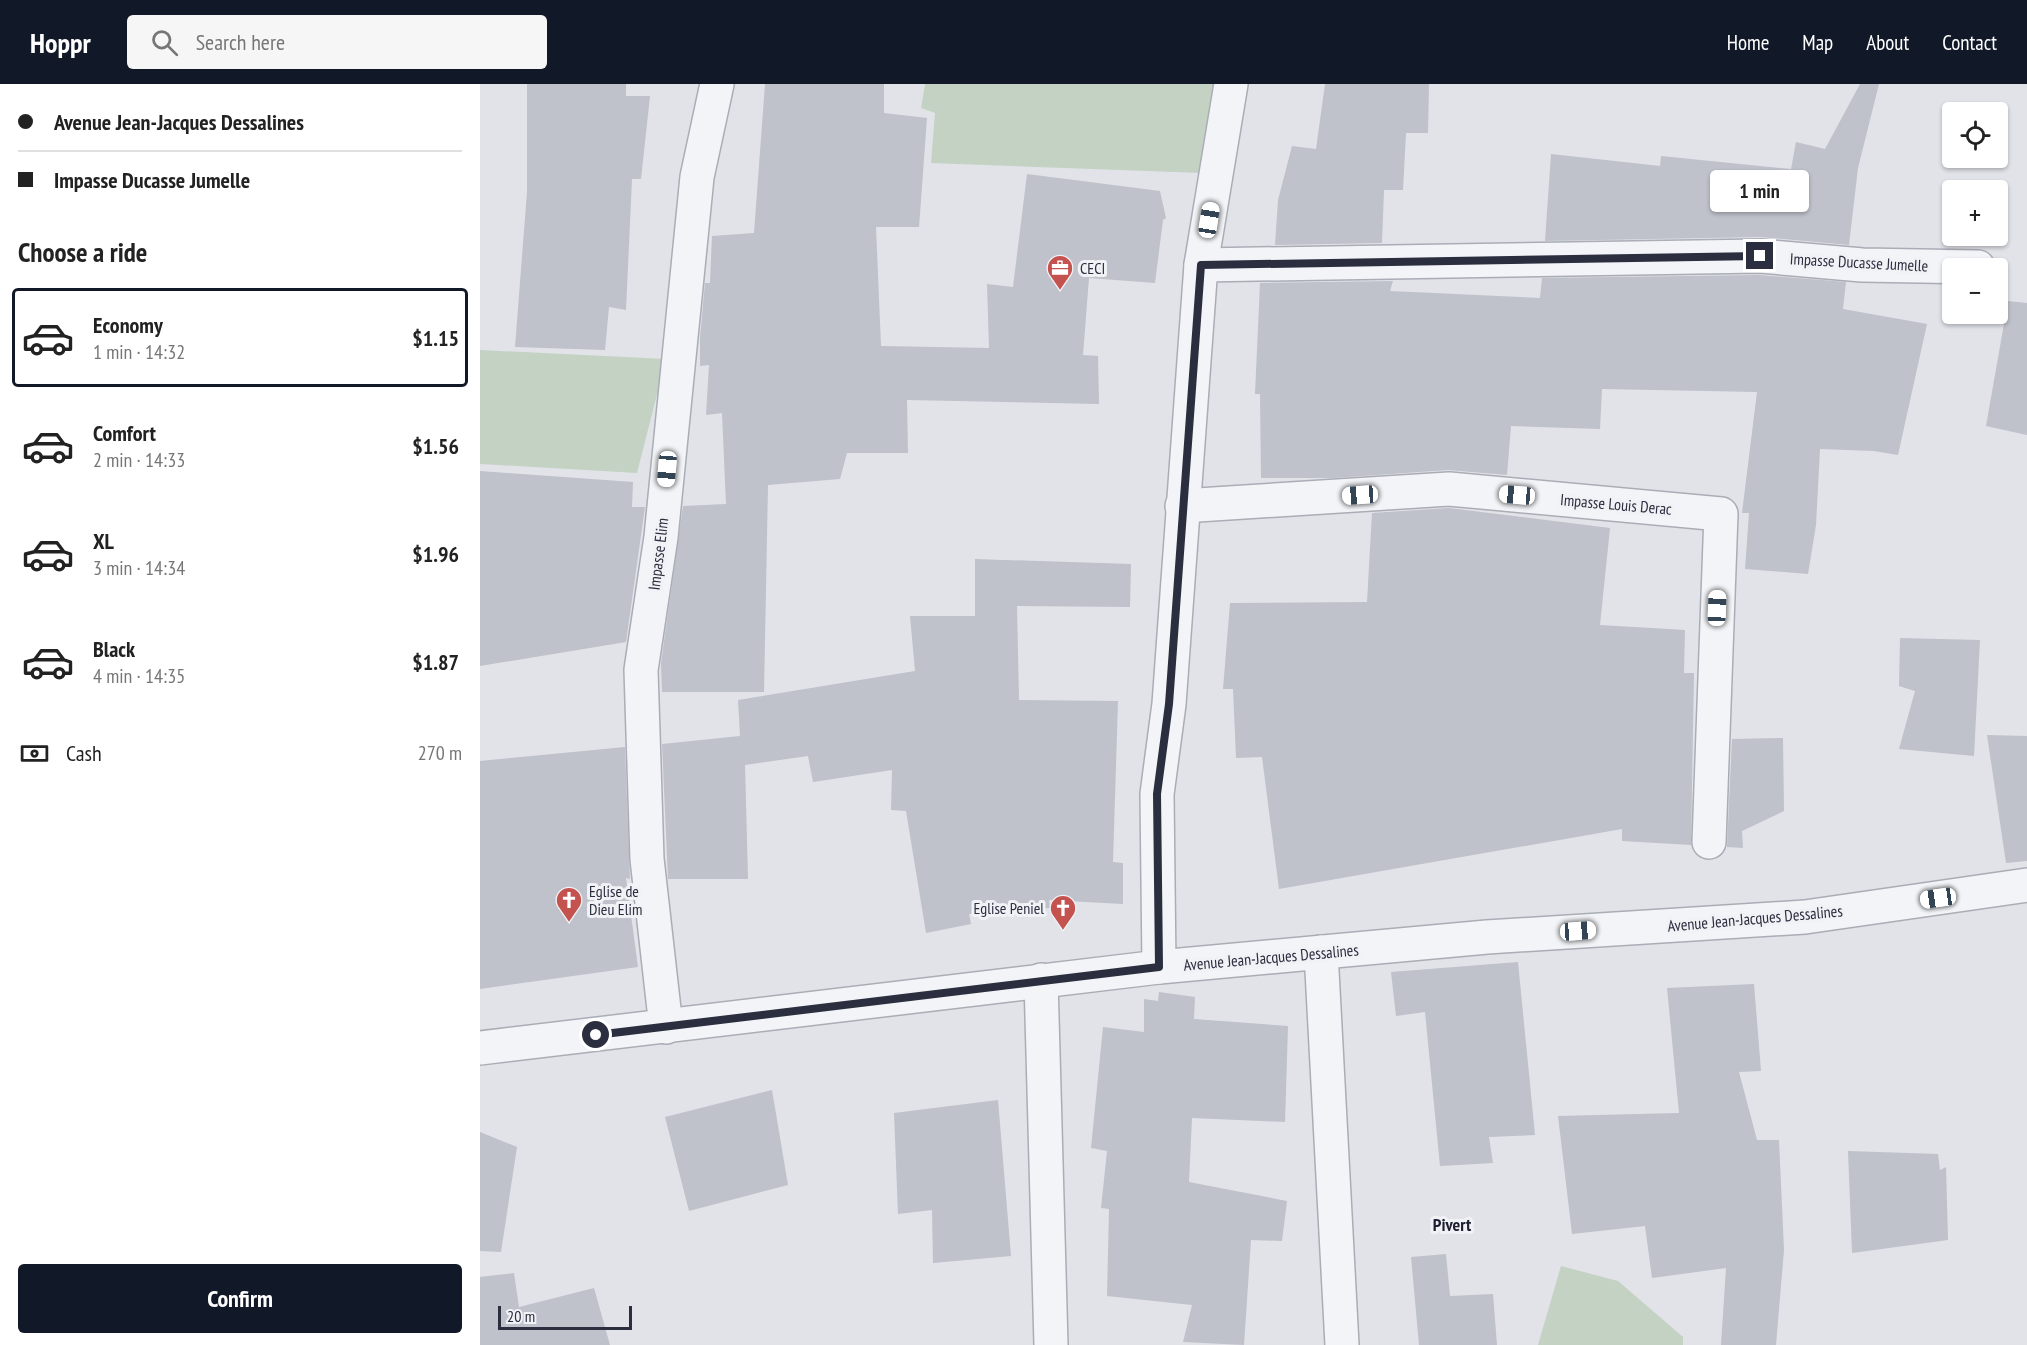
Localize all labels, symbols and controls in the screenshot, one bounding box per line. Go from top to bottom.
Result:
search box [127,15,547,69]
text: Hoppr [30,24,91,61]
icon: search [148,26,181,59]
text: Search here [196,28,285,56]
text: Home [1727,29,1769,56]
text: Map [1802,29,1833,56]
text: About [1866,29,1909,56]
text: Contact [1942,29,1997,56]
map controls [1942,102,2008,324]
button: locate [1942,102,2008,168]
text: Avenue Jean-Jacques Dessalines [54,108,304,136]
text: Impasse Ducasse Jumelle [54,166,250,194]
callout: 1 min [1710,169,1810,211]
text: 1 min [1739,178,1780,204]
button: + [1942,180,2008,246]
car [1197,201,1221,239]
text: Choose a ride [18,235,147,269]
route end [1746,242,1773,269]
street label: Impasse Ducasse Jumelle [1789,248,1929,276]
office icon: CECI [1045,253,1075,291]
place label: CECI [1080,258,1105,278]
button: − [1942,258,2008,324]
icon: car [21,311,75,365]
text: Economy [93,311,163,339]
text: $1.15 [412,324,459,352]
text: 1 min · 14:32 [93,339,185,365]
icon: car [21,419,75,473]
text: Comfort [93,419,156,447]
text: $1.56 [412,432,459,460]
text: 2 min · 14:33 [93,447,185,473]
car [656,450,678,488]
car [1498,484,1536,506]
car [1341,485,1379,505]
street label: Impasse Louis Derac [1559,489,1673,519]
street label: Impasse Elim [644,517,672,591]
icon: car [21,527,75,581]
text: XL [93,527,114,555]
text: $1.96 [412,540,459,568]
text: 3 min · 14:34 [93,555,185,581]
car [1707,590,1727,626]
icon: car [21,635,75,689]
text: Black [93,635,135,663]
text: $1.87 [412,648,459,676]
text: 4 min · 14:35 [93,663,185,689]
icon: cash [18,737,51,770]
text: Cash [66,739,102,767]
text: 270 m [418,740,462,766]
place label: Eglise de Dieu Elim [589,881,642,919]
church icon: Eglise de Dieu Elim [554,885,584,923]
car [1919,887,1957,909]
church icon: Eglise Peniel [1048,893,1078,931]
place label: Eglise Peniel [973,898,1044,918]
street label: Avenue Jean-Jacques Dessalines [1667,900,1843,936]
car [1559,921,1597,941]
street label: Avenue Jean-Jacques Dessalines [1183,939,1359,975]
route start [582,1021,609,1048]
district label: Pivert [1433,1213,1472,1236]
button: Confirm [18,1264,462,1333]
scale bar [498,1303,632,1330]
text: 20 m [507,1306,535,1326]

